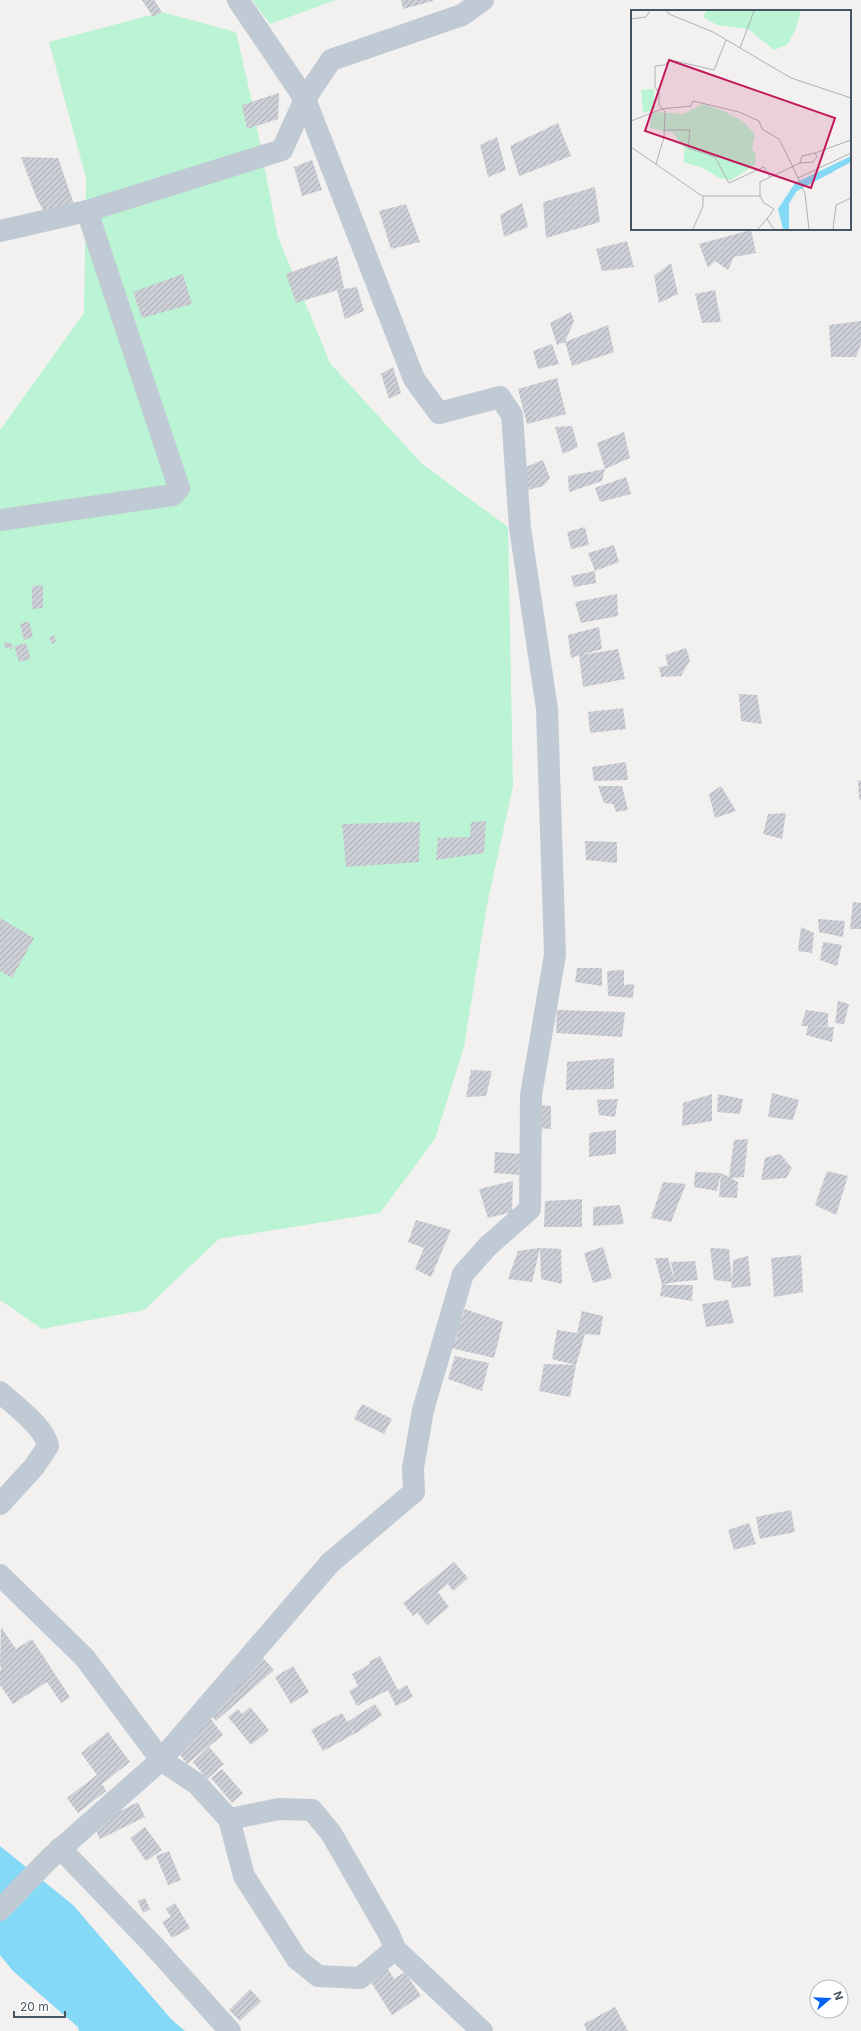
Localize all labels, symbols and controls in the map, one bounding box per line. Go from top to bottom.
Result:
inset map [631,10,851,230]
north arrow [809,1979,849,2019]
text: N [830,1989,846,2002]
scale bar [14,1993,65,2019]
text: 20 m [20,1999,49,2014]

